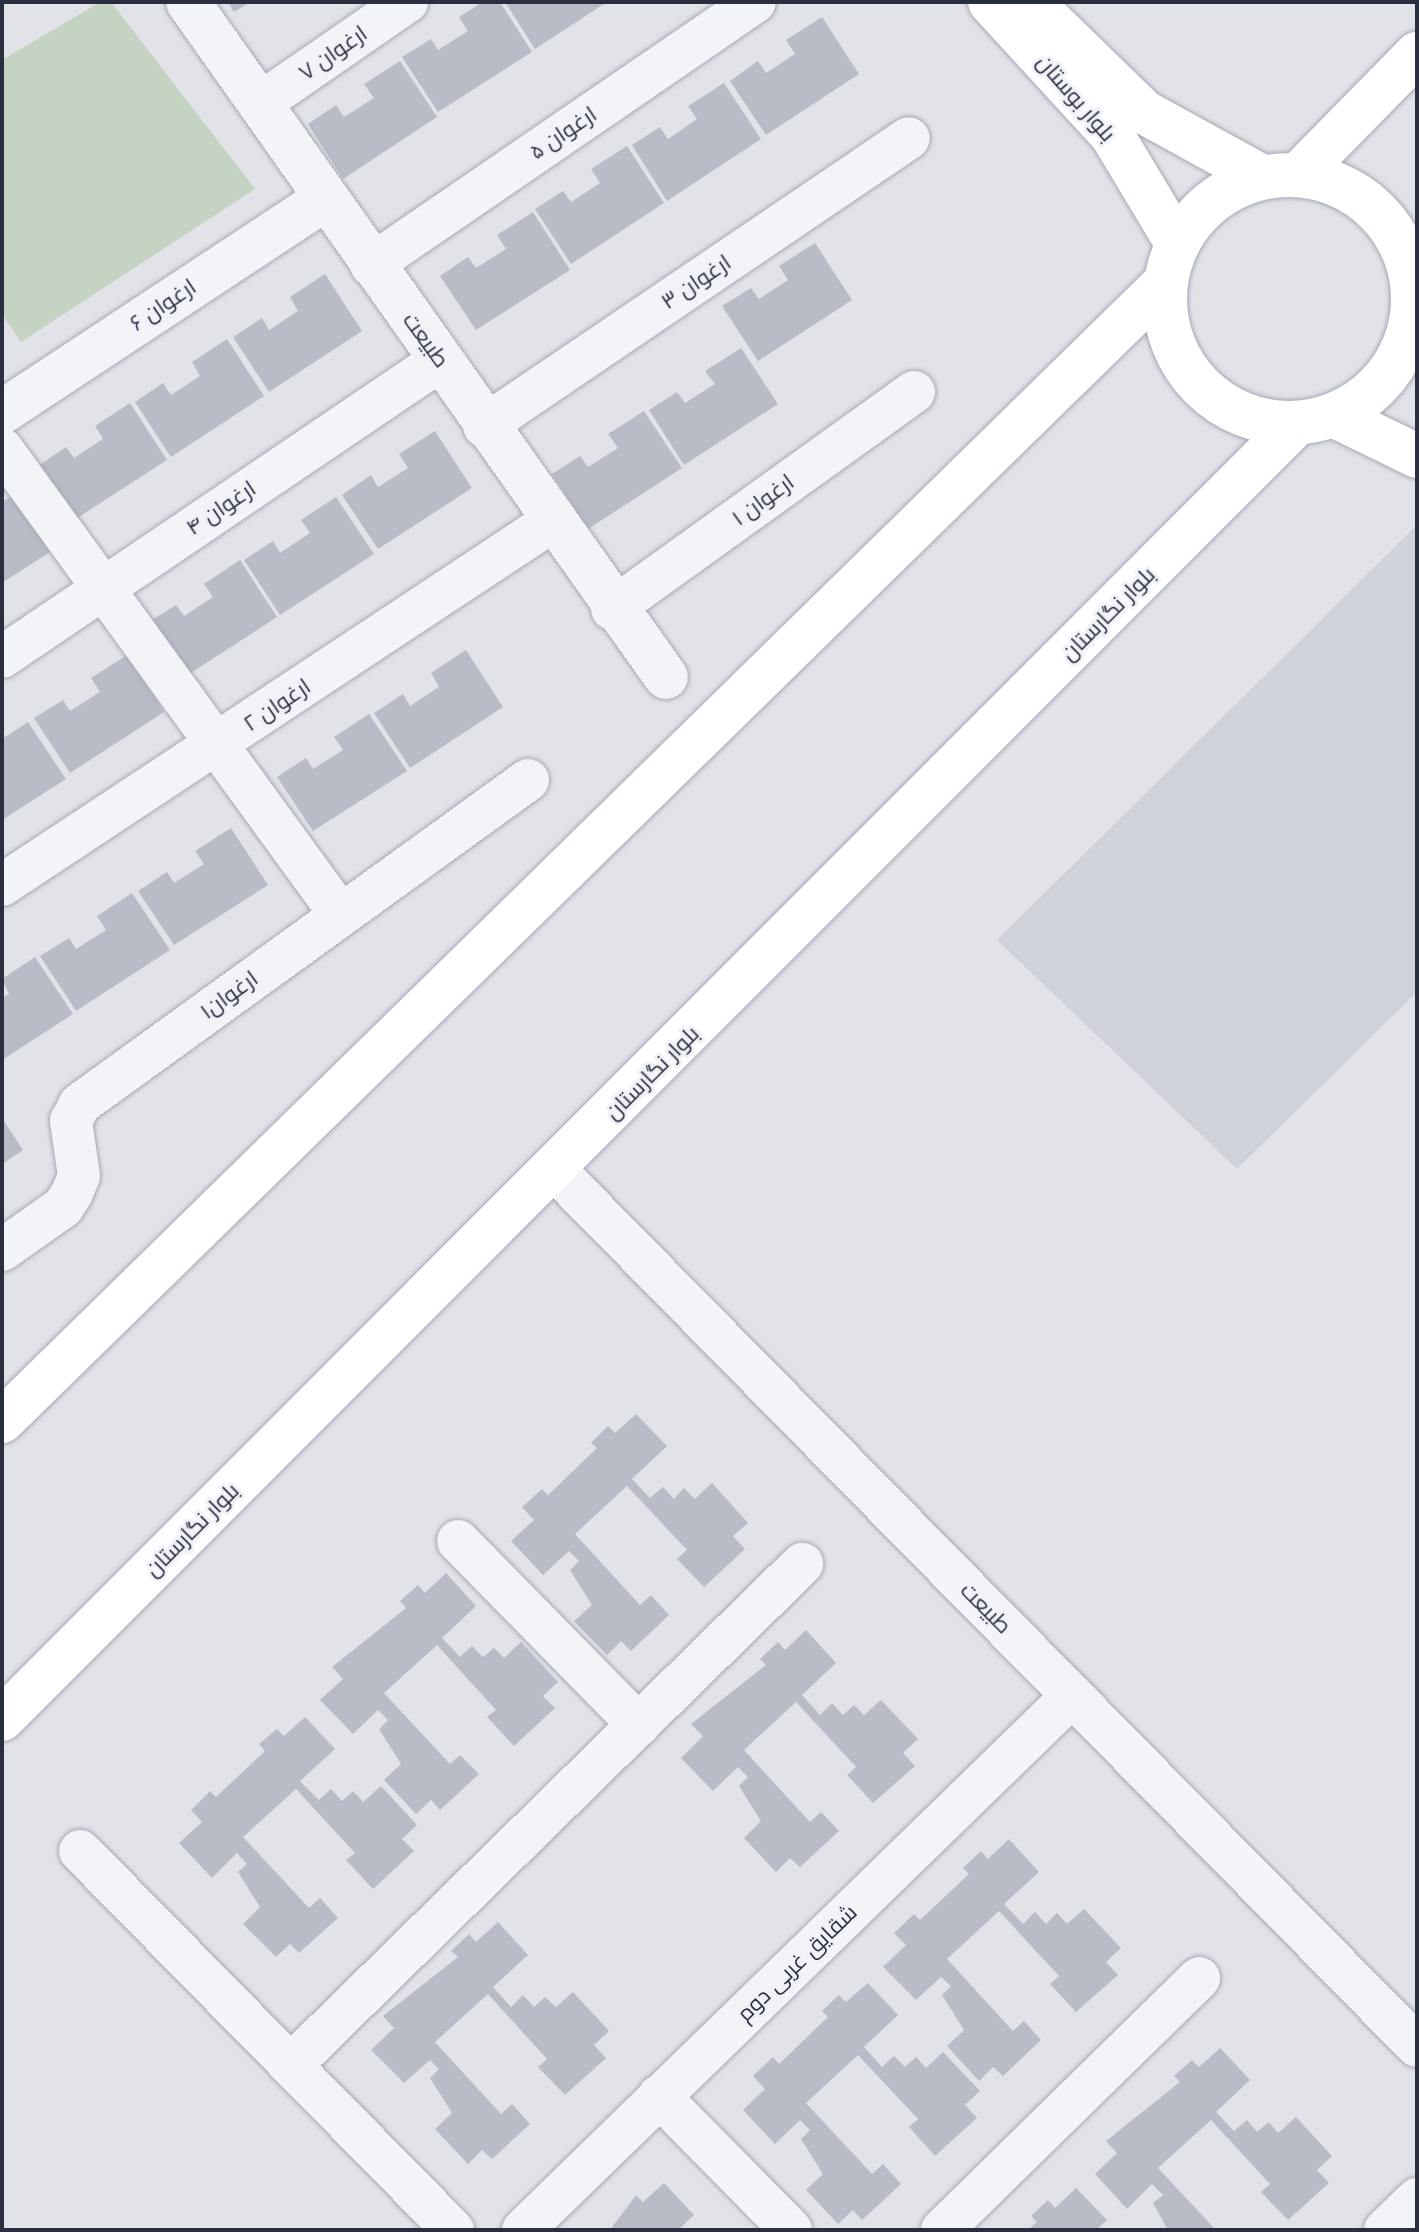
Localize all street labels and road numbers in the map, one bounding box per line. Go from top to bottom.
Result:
street label: ارغوان ۷ [294,20,372,86]
street label: بلوار بوستان [1031,49,1121,147]
street label: ارغوان ۵ [524,101,602,165]
street label: ارغوان ۳ [656,249,736,315]
street label: ارغوان ۶ [125,273,201,337]
street label: طبیعت [397,307,455,373]
street label: ارغوان ۱ [727,469,799,531]
street label: ارغوان ۴ [181,475,261,541]
street label: بلوار نگارستان [1056,562,1160,666]
street label: ارغوان ۲ [239,673,315,737]
street label: ارغوان۱ [195,965,263,1025]
street label: بلوار نگارستان [600,1021,704,1125]
street label: بلوار نگارستان [140,1478,244,1582]
street label: طبیعت [955,1577,1017,1639]
street label: شقایق غربی دوم [732,1899,862,2027]

